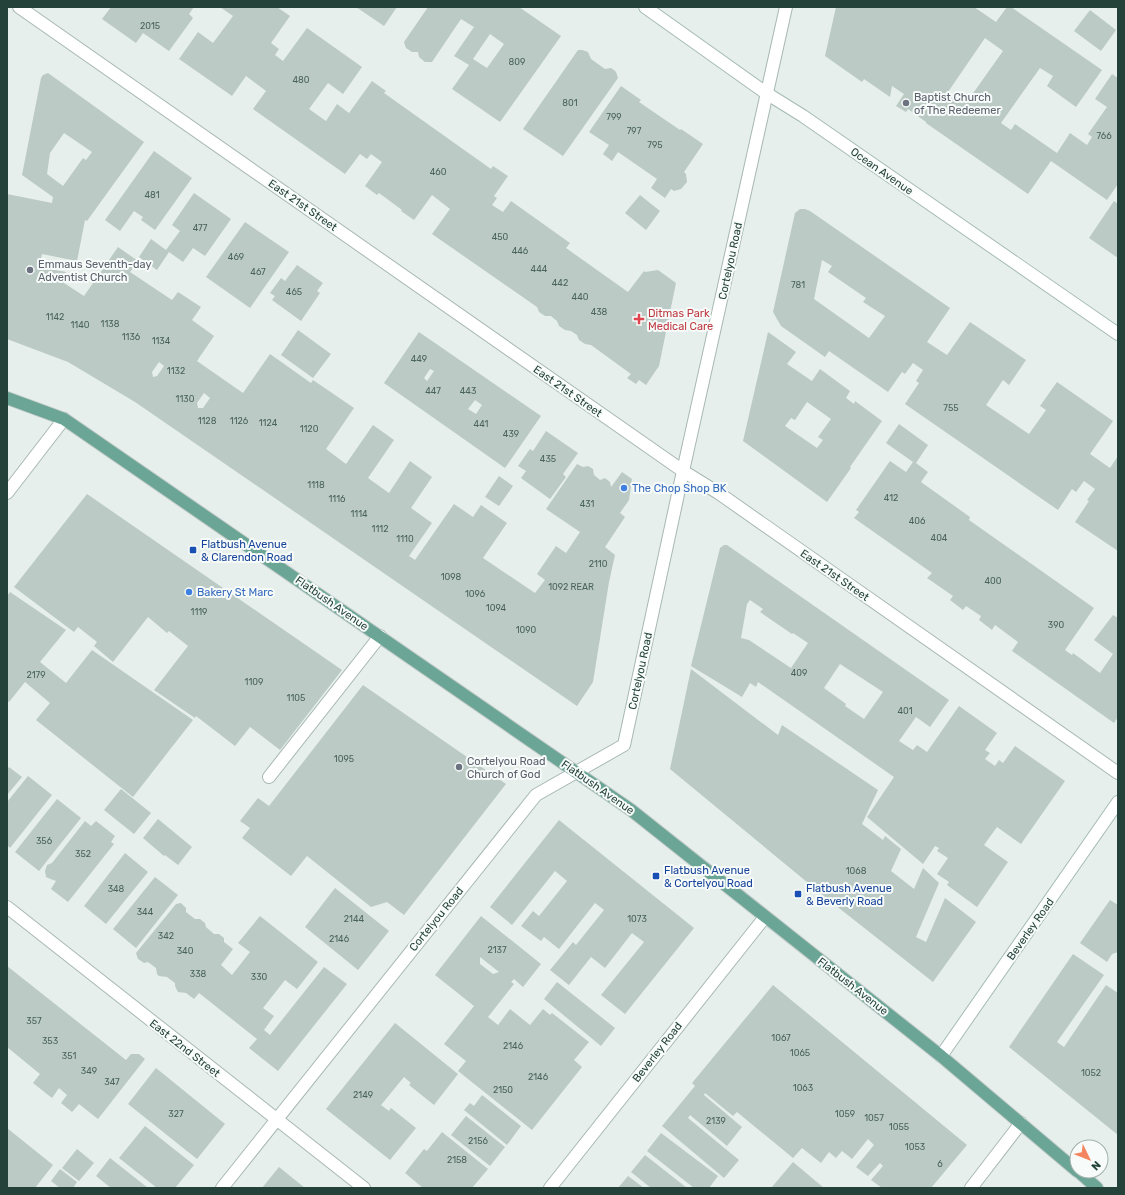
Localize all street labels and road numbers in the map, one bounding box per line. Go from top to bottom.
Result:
street label: Ocean Avenue [848,145,915,198]
street label: East 21st Street [266,177,340,234]
street label: Cortelyou Road [716,221,745,301]
street label: East 21st Street [531,363,605,420]
street label: East 21st Street [798,547,872,604]
street label: Flatbush Avenue [293,573,371,633]
street label: Cortelyou Road [626,631,655,711]
street label: Flatbush Avenue [559,757,637,817]
street label: Cortelyou Road [407,885,466,954]
street label: Beverley Road [1004,896,1057,963]
street label: Flatbush Avenue [815,955,891,1018]
street label: East 22nd Street [147,1017,223,1080]
street label: Beverley Road [630,1020,685,1085]

